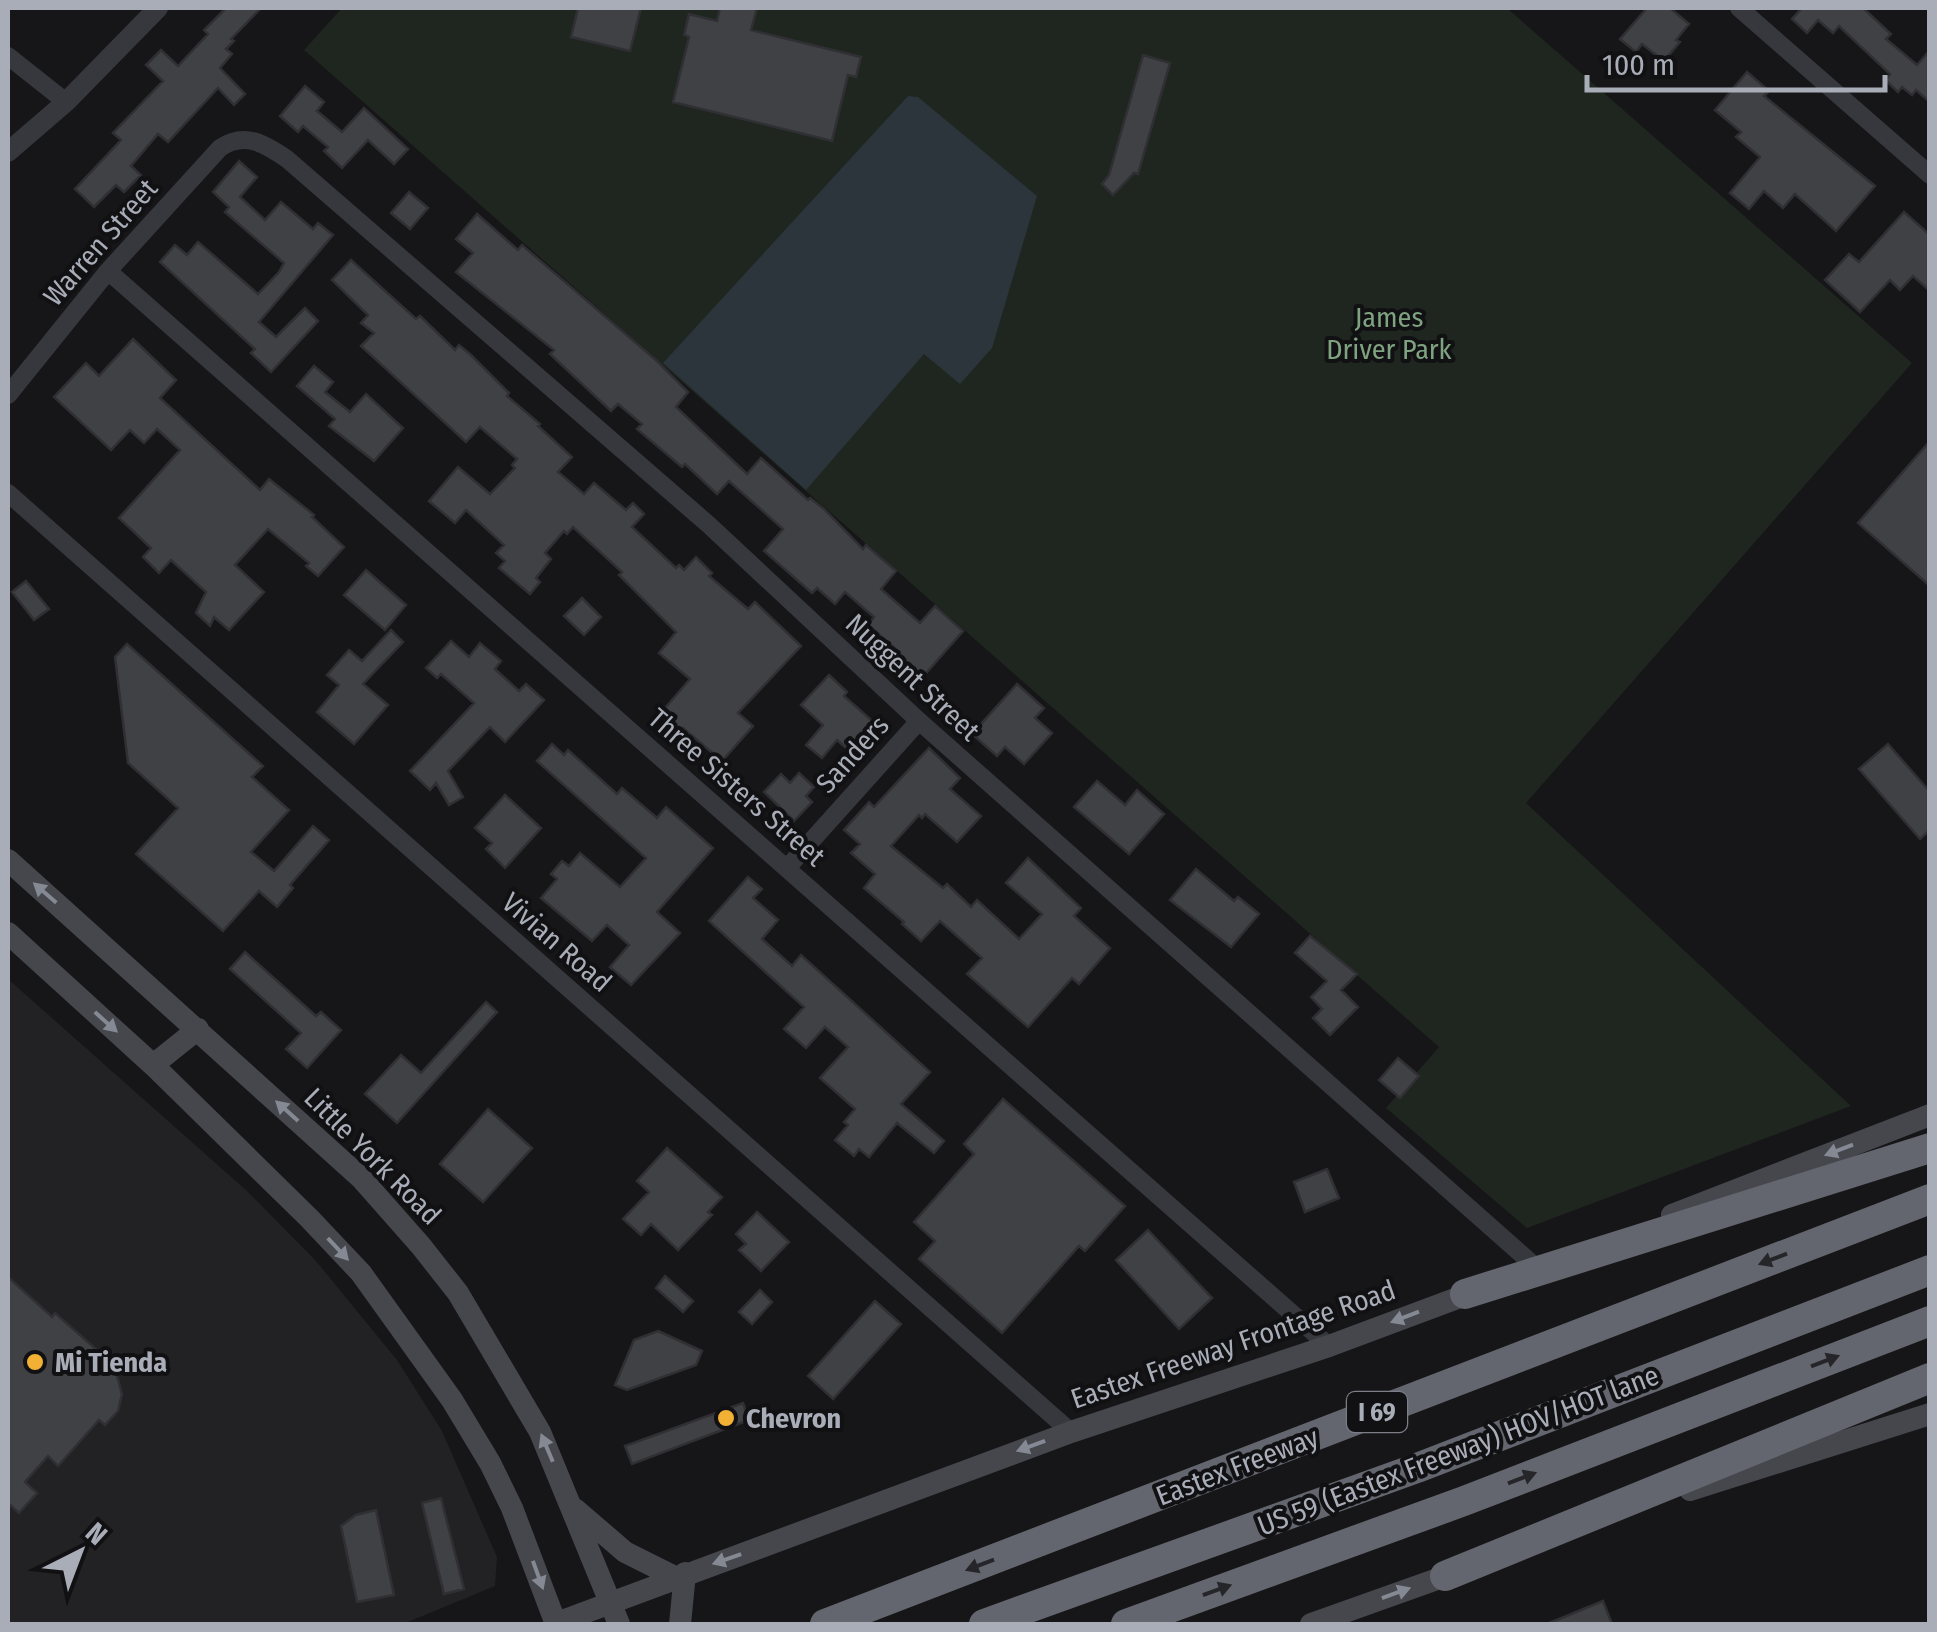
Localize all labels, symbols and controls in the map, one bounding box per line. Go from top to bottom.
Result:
scale bar [1587,30,1884,92]
text: 100 m [1602,47,1675,83]
street label: Warren Street [37,172,165,312]
park label: James Driver Park [1326,301,1453,366]
street label: Nuggent Street [839,607,987,748]
street label: Three Sisters Street [642,702,832,874]
street label: Sanders [809,709,896,800]
one-way arrow [33,883,58,905]
street label: Vivian Road [495,886,618,999]
one-way arrow [94,1010,118,1033]
street label: Little York Road [297,1081,448,1232]
one-way arrow [275,1100,300,1122]
one-way arrow [1823,1143,1853,1159]
one-way arrow [326,1237,349,1261]
one-way arrow [1758,1252,1788,1268]
street label: Eastex Freeway Frontage Road [1067,1273,1400,1416]
one-way arrow [1389,1310,1419,1325]
place label: Mi Tienda [55,1346,167,1379]
marker: Mi Tienda [24,1351,46,1373]
one-way arrow [1811,1353,1841,1368]
street label: US 59 (Eastex Freeway) HOV/HOT lane [1253,1359,1663,1542]
road number: I 69 [1347,1392,1407,1432]
place label: Chevron [746,1402,841,1435]
marker: Chevron [715,1407,737,1429]
street label: Eastex Freeway [1151,1420,1323,1513]
one-way arrow [539,1434,555,1463]
one-way arrow [1016,1439,1046,1455]
one-way arrow [1508,1470,1538,1486]
north arrow [30,1502,130,1602]
text: N [79,1516,114,1552]
one-way arrow [712,1552,742,1567]
one-way arrow [965,1558,995,1573]
one-way arrow [530,1561,546,1591]
one-way arrow [1202,1582,1232,1597]
one-way arrow [1382,1585,1412,1600]

